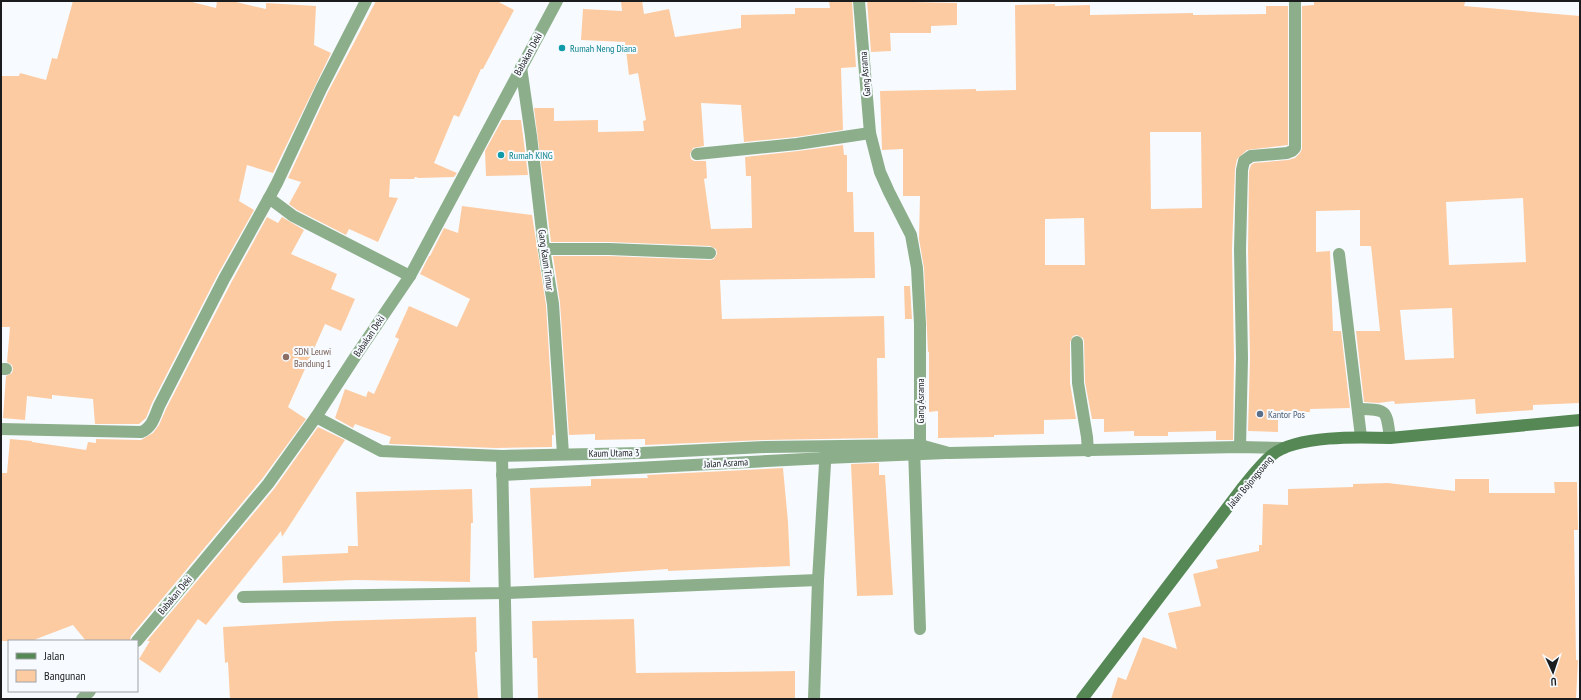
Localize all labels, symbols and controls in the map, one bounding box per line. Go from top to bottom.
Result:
street label: Babakan Deki [511,30,545,78]
place label: Rumah Neng Diana [570,42,636,55]
marker: Rumah Neng Diana [557,43,567,53]
street label: Gang Asrama [857,51,873,97]
place label: Rumah KING [509,149,553,162]
marker: Rumah KING [496,150,506,160]
street label: Gang Kaum Timur [535,229,557,292]
street label: Babakan Deki [351,313,387,359]
place label: SDN Leuwi Bandung 1 [294,345,331,370]
marker: SDN Leuwi Bandung 1 [281,352,291,362]
street label: Gang Asrama [914,379,927,423]
place label: Kantor Pos [1268,408,1306,421]
marker: Kantor Pos [1255,409,1265,419]
street label: Kaum Utama 3 [588,446,640,460]
street label: Jalan Bojongsoang [1224,453,1276,511]
street label: Jalan Asrama [703,455,748,471]
street label: Babakan Deki [155,573,195,617]
legend [8,640,138,692]
text: Jalan [43,648,65,663]
north arrow [1533,652,1573,692]
text: Bangunan [44,668,85,683]
text: U [1550,675,1557,689]

